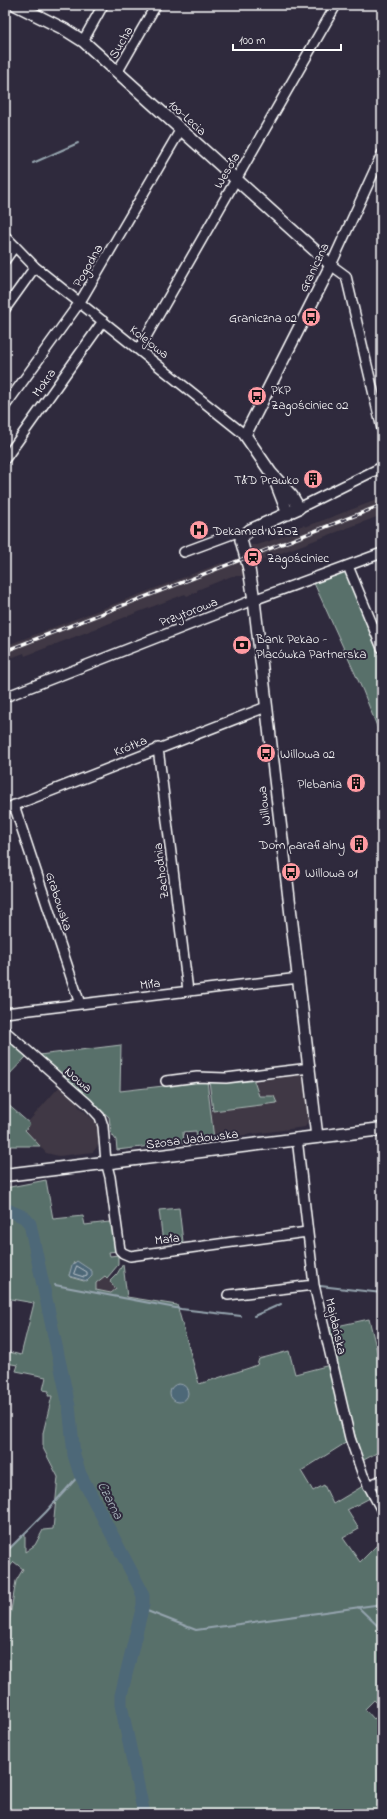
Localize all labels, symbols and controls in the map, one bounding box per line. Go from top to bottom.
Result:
street label: Sucha [104,23,138,63]
scale bar [233,26,341,52]
text: 100 m [239,32,266,50]
street label: 100-Lecia [164,96,210,141]
street label: Wesoła [209,149,245,192]
street label: Graniczna [294,240,334,295]
street label: Pogodna [68,241,109,291]
bus stop icon: Graniczna 02 [300,306,322,328]
place label: Graniczna 02 [229,309,298,328]
street label: Kolejowa [125,321,173,364]
street label: Mokra [28,365,61,401]
place label: PKP Zagościniec 02 [271,381,349,416]
bus stop icon: PKP Zagościniec 02 [246,385,268,407]
building icon: T&D Prawko [302,468,324,490]
place label: T&D Prawko [234,471,299,490]
hospital icon: Dekamed NZOZ [188,519,210,541]
place label: Dekamed NZOZ [212,522,298,541]
station icon: Zagościniec [242,546,264,568]
place label: Zagościniec [267,549,329,569]
street label: Przytorowa [157,593,221,633]
place label: Bank Pekao - Placówka Partnerska [255,630,366,664]
bank icon: Bank Pekao - Placówka Partnerska [231,634,253,656]
street label: Krótka [111,731,150,762]
bus stop icon: Willowa 02 [255,742,277,764]
place label: Willowa 02 [280,745,336,764]
building icon: Plebania [345,772,367,794]
place label: Plebania [298,775,342,794]
street label: Willowa [253,785,276,827]
building icon: Dom parafialny [348,833,370,855]
place label: Dom parafialny [258,836,345,856]
street label: Zachodnia [149,842,174,900]
bus stop icon: Willowa 01 [280,861,302,883]
place label: Willowa 01 [305,864,358,883]
street label: Grabowska [40,870,77,933]
street label: Miła [139,974,161,995]
street label: Nowa [60,1063,96,1098]
street label: Szosa Jadowska [145,1124,239,1155]
street label: Mała [154,1229,181,1250]
street label: Majdańska [320,1296,351,1357]
water label: Czarna [91,1478,128,1524]

